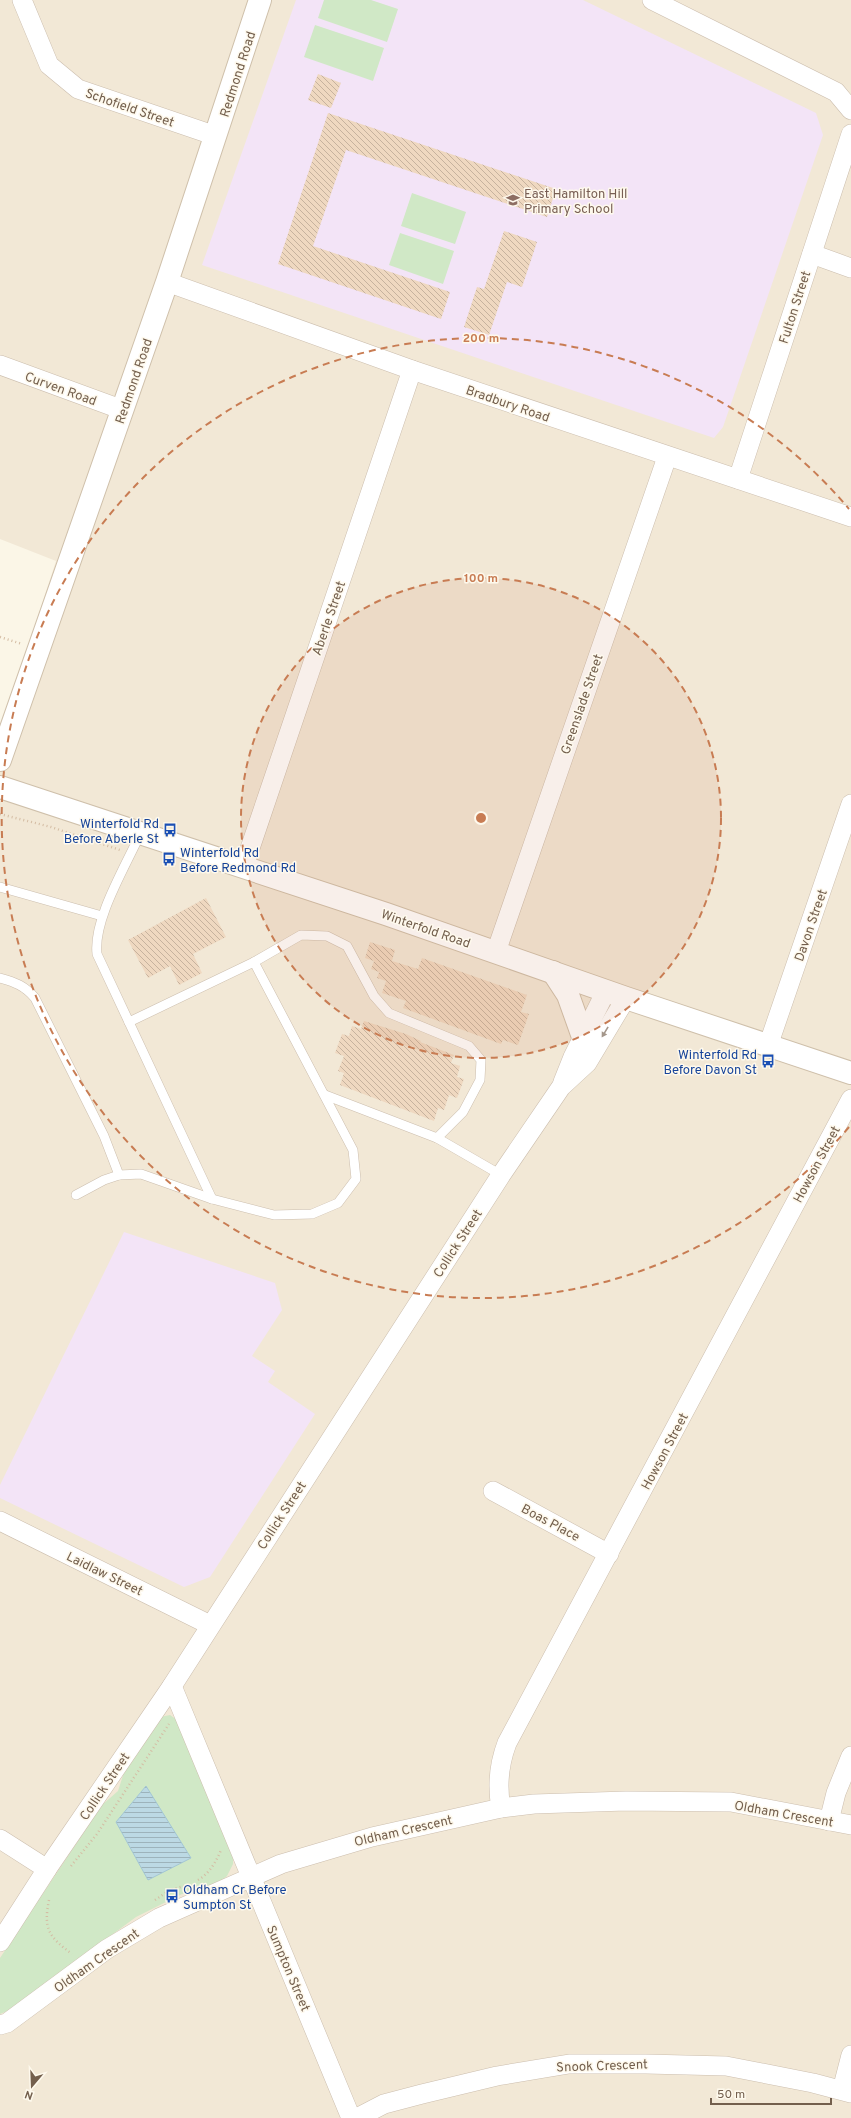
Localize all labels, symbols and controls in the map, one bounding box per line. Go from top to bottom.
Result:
street label: Redmond Road [218,30,260,120]
street label: Schofield Street [83,86,176,132]
place label: East Hamilton Hill Primary School [524,187,628,218]
school or university icon: East Hamilton Hill Primary School [505,192,521,208]
street label: Fulton Street [777,269,815,346]
text: 200 m [463,331,499,347]
street label: Redmond Road [113,337,157,426]
street label: Curven Road [22,370,98,410]
street label: Bradbury Road [463,383,551,427]
text: 100 m [464,571,498,587]
street label: Aberle Street [310,579,350,658]
street label: Greenslade Street [558,652,608,757]
centre of rings [474,811,488,825]
place label: Winterfold Rd Before Aberle St [64,817,159,848]
bus stop icon: Winterfold Rd Before Aberle St [162,822,178,838]
place label: Winterfold Rd Before Redmond Rd [180,846,296,877]
bus stop icon: Winterfold Rd Before Redmond Rd [161,851,177,867]
street label: Davon Street [792,887,832,964]
street label: Winterfold Road [379,907,472,953]
one-way arrow [602,1026,609,1038]
place label: Winterfold Rd Before Davon St [663,1048,757,1079]
bus stop icon: Winterfold Rd Before Davon St [760,1053,776,1069]
street label: Howson Street [791,1124,845,1206]
street label: Collick Street [431,1207,487,1281]
street label: Howson Street [639,1411,693,1493]
street label: Collick Street [255,1479,311,1553]
street label: Boas Place [518,1502,582,1546]
street label: Laidlaw Street [63,1549,145,1600]
street label: Collick Street [77,1750,134,1824]
street label: Oldham Crescent [733,1798,835,1832]
street label: Oldham Crescent [353,1813,454,1851]
place label: Oldham Cr Before Sumpton St [183,1883,286,1914]
bus stop icon: Oldham Cr Before Sumpton St [164,1888,180,1904]
street label: Sumpton Street [262,1923,312,2014]
street label: Oldham Crescent [51,1926,143,1997]
street label: Snook Crescent [556,2057,648,2077]
north arrow [12,2066,52,2106]
scale bar [711,2080,831,2106]
text: N [23,2087,35,2102]
text: 50 m [717,2087,745,2103]

